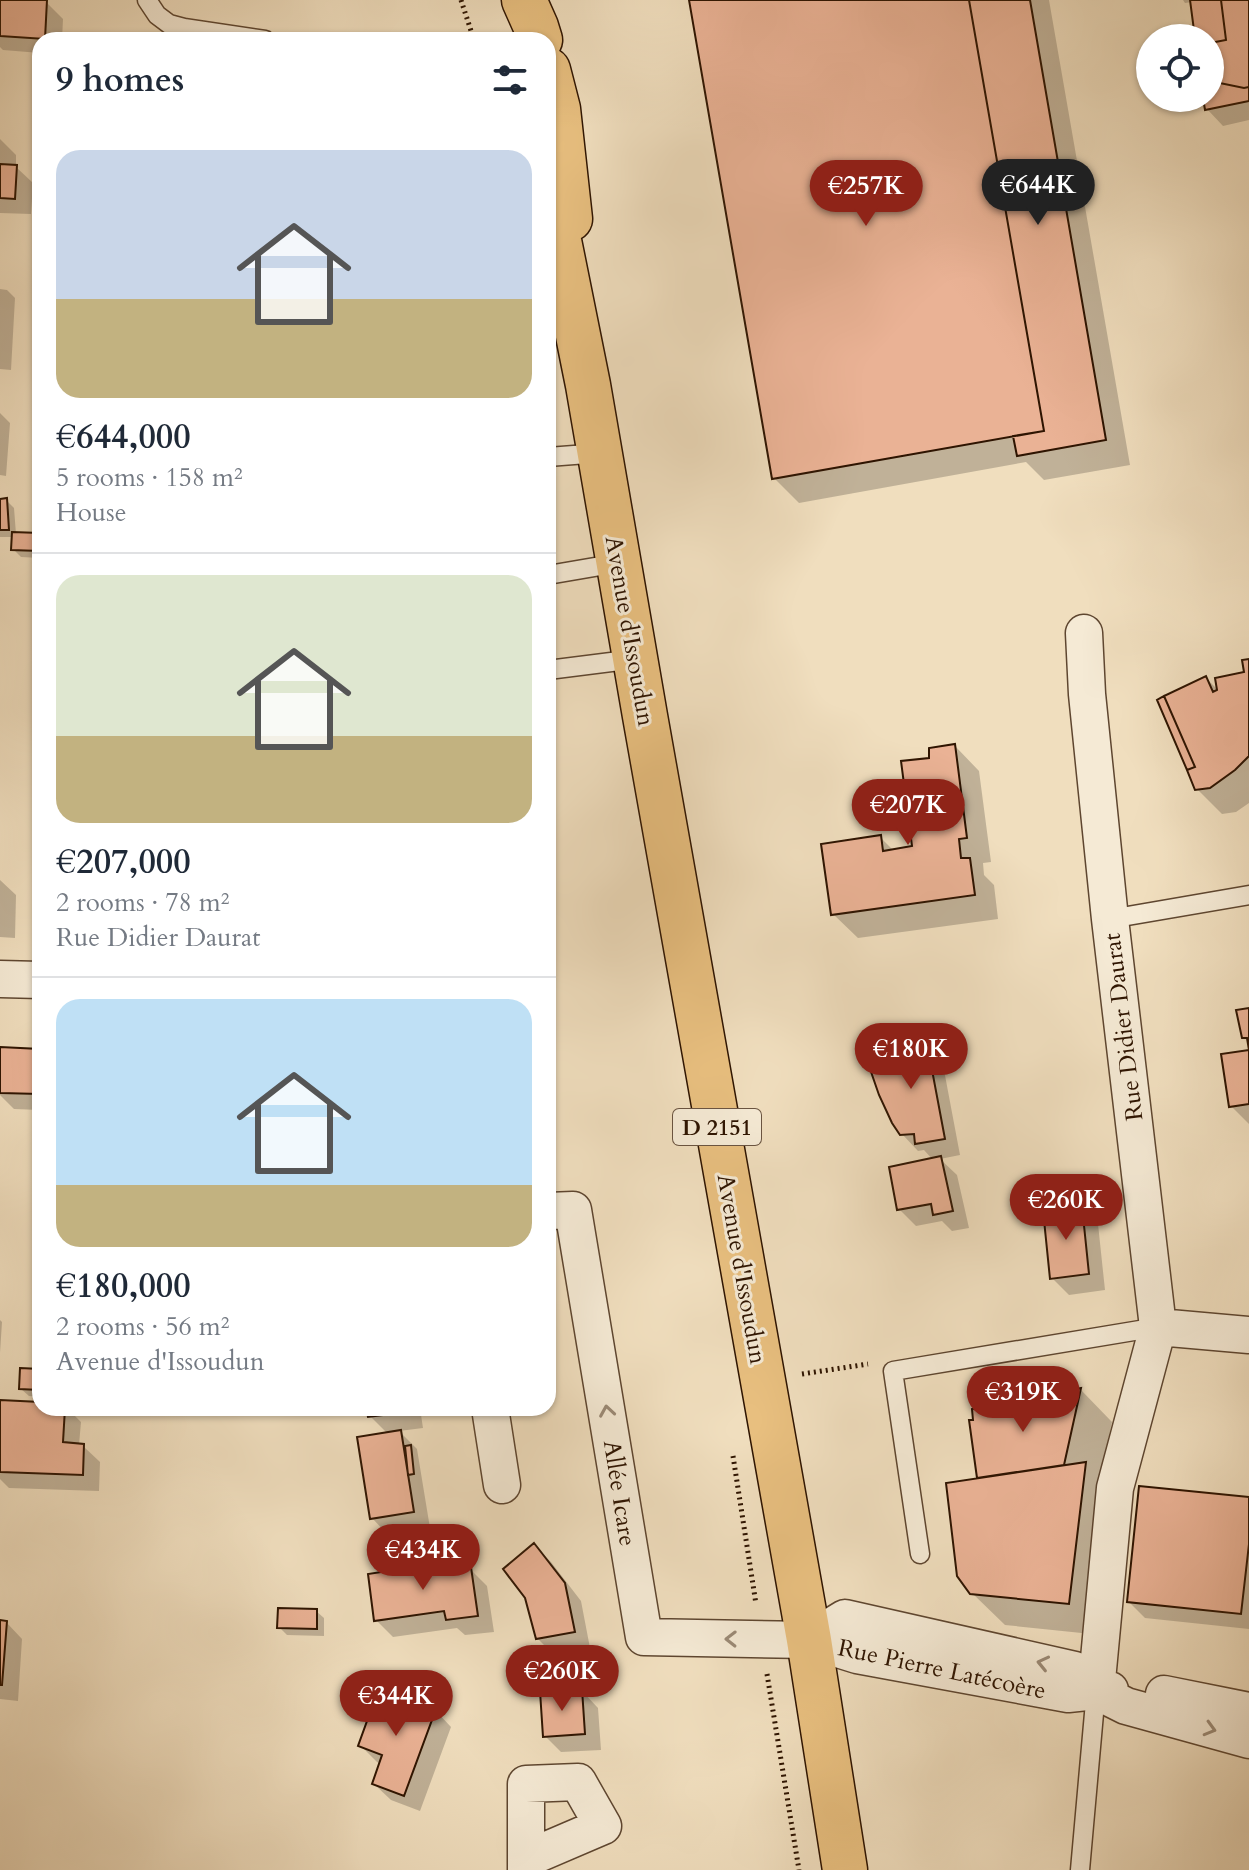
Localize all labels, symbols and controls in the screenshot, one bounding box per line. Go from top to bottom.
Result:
map controls [1136,24,1224,112]
button: locate [1136,24,1224,112]
text: 9 homes [56,57,184,103]
icon: filters [488,58,532,102]
pin: €644K [982,159,1094,227]
pin: €257K [810,160,922,228]
text: €644K [1000,167,1076,202]
text: €257K [828,168,904,203]
icon: home [222,202,366,346]
text: €644,000 [56,414,191,460]
text: 5 rooms · 158 m² [56,460,243,495]
text: House [56,495,127,530]
street label: Avenue d'Issoudun [597,533,663,729]
icon: home [222,627,366,771]
pin: €207K [852,779,964,847]
text: €207K [870,787,946,822]
text: €207,000 [56,839,191,885]
text: 2 rooms · 78 m² [56,885,229,920]
text: Rue Didier Daurat [56,920,261,955]
street label: Rue Didier Daurat [1096,931,1151,1123]
pin: €180K [855,1023,967,1091]
text: €180K [873,1031,949,1066]
icon: home [222,1051,366,1195]
road number: D 2151 [673,1109,761,1145]
street label: Avenue d'Issoudun [709,1171,775,1367]
pin: €260K [1010,1174,1122,1242]
text: €260K [1028,1182,1104,1217]
text: €180,000 [56,1263,191,1309]
text: 2 rooms · 56 m² [56,1309,229,1344]
text: Avenue d'Issoudun [56,1344,265,1379]
pin: €319K [967,1366,1079,1434]
text: €319K [985,1374,1061,1409]
one-way arrow [599,1404,616,1418]
street label: Allée Icare [595,1438,644,1548]
pin: €434K [367,1524,479,1592]
text: €434K [385,1532,461,1567]
one-way arrow [724,1630,737,1648]
street label: Rue Pierre Latécoère [835,1631,1049,1708]
pin: €260K [506,1645,618,1713]
text: €260K [524,1653,600,1688]
one-way arrow [1037,1655,1050,1672]
pin: €344K [340,1670,452,1738]
text: €344K [358,1678,434,1713]
one-way arrow [1203,1720,1217,1736]

